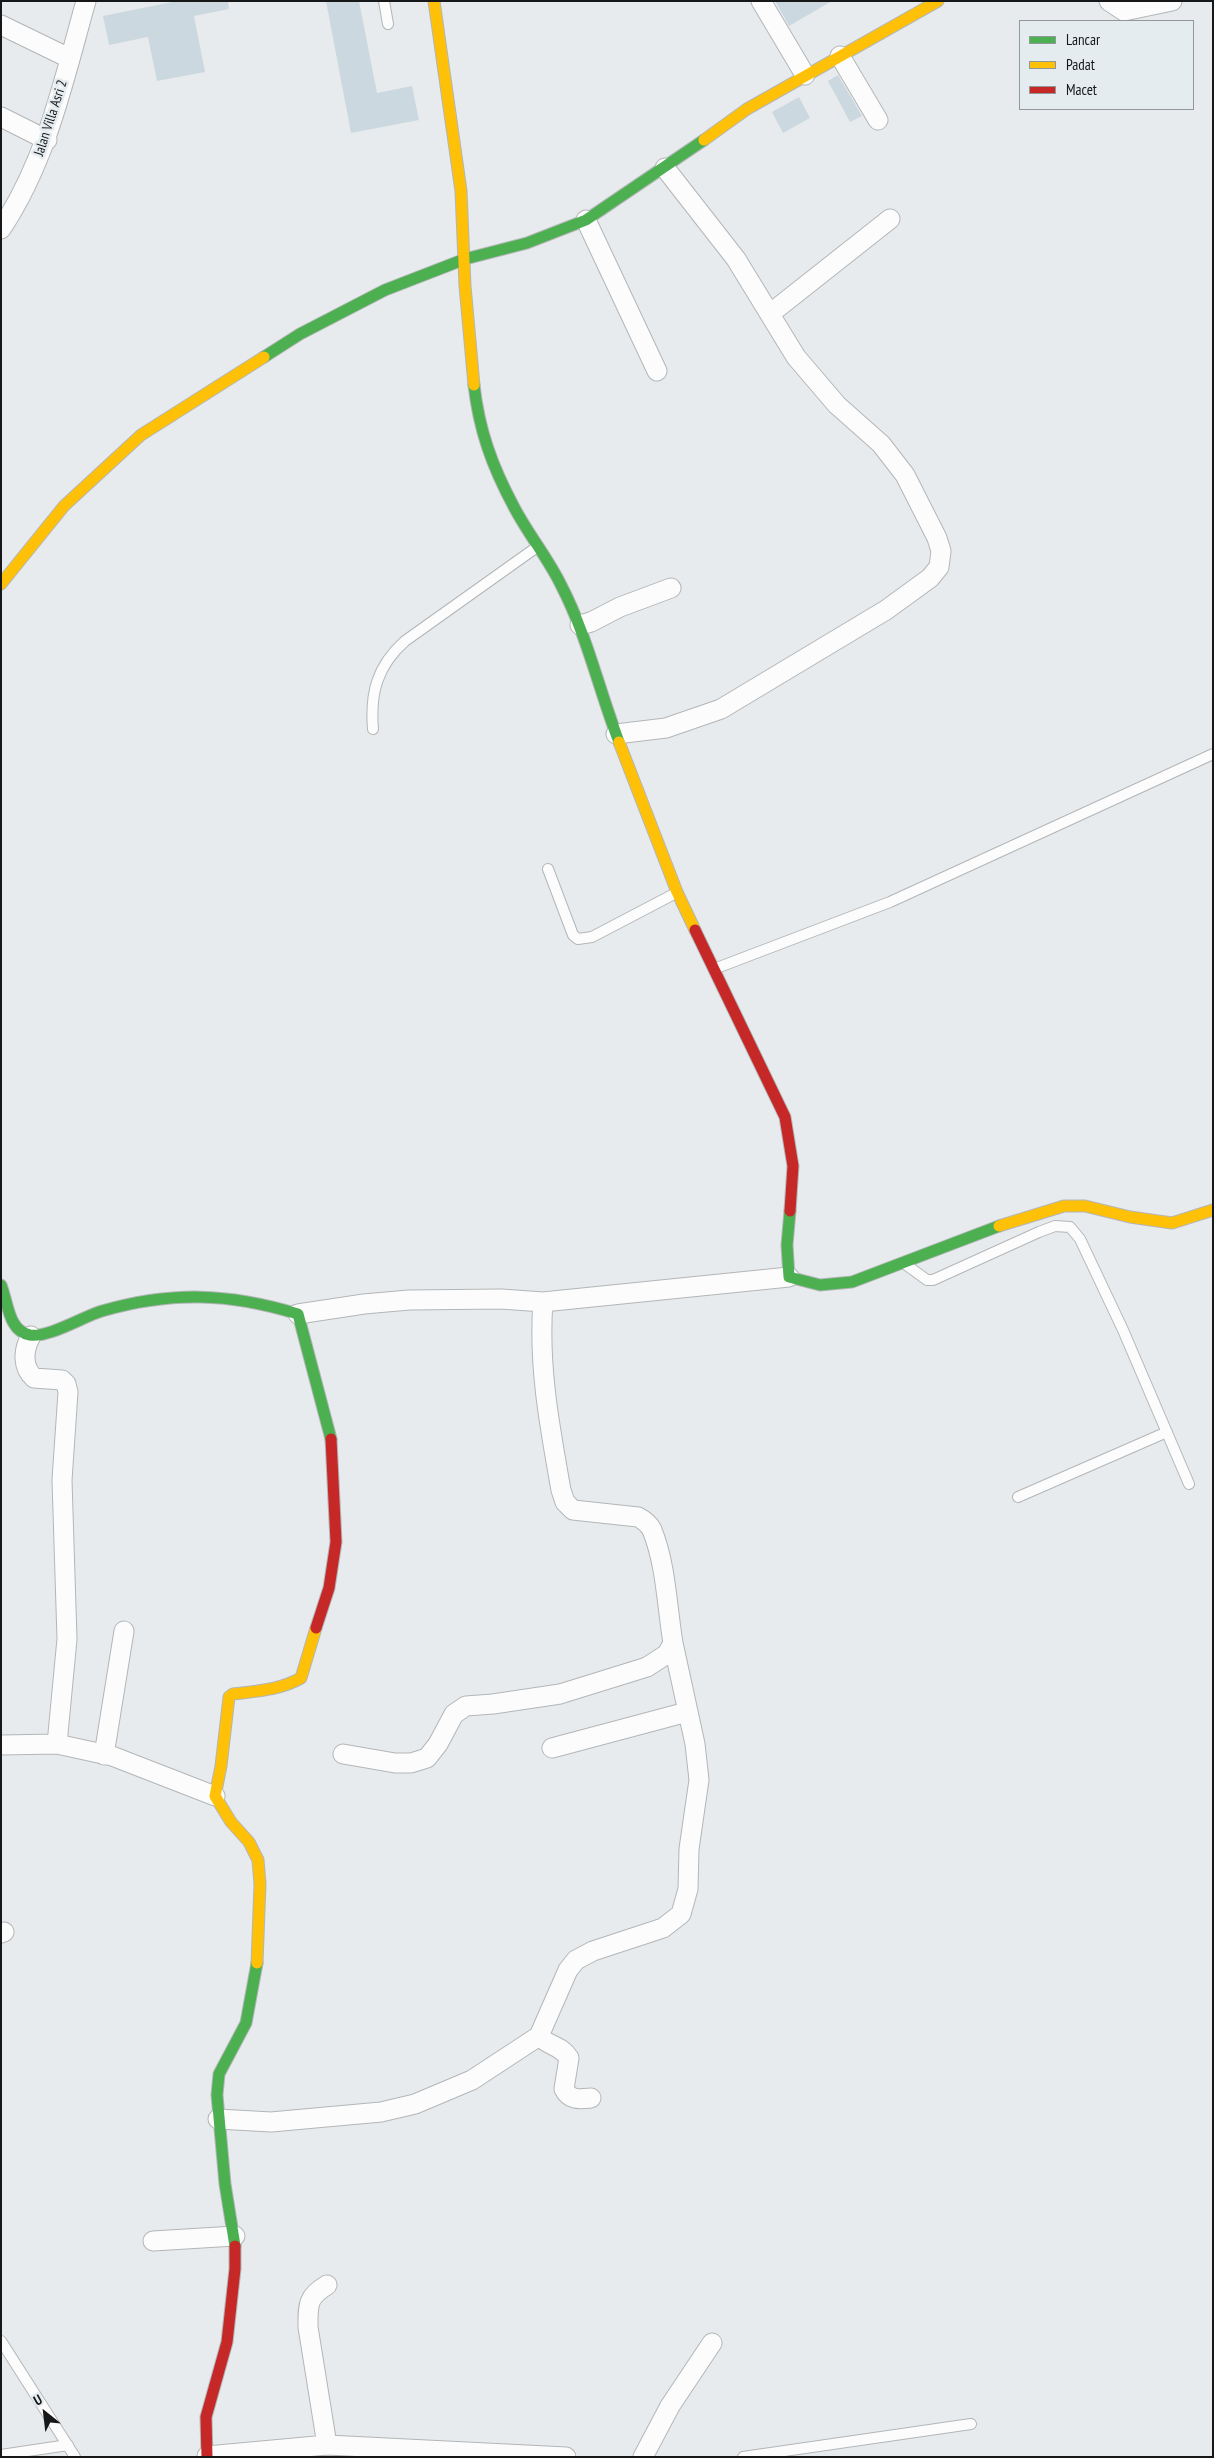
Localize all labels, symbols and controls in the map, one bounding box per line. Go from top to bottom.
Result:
legend [1019,20,1194,110]
text: Lancar [1066,30,1100,49]
text: Padat [1066,55,1095,74]
street label: Jalan Villa Asri 2 [31,78,71,158]
text: Macet [1066,80,1097,99]
north arrow [20,2388,70,2438]
text: U [30,2390,45,2410]

